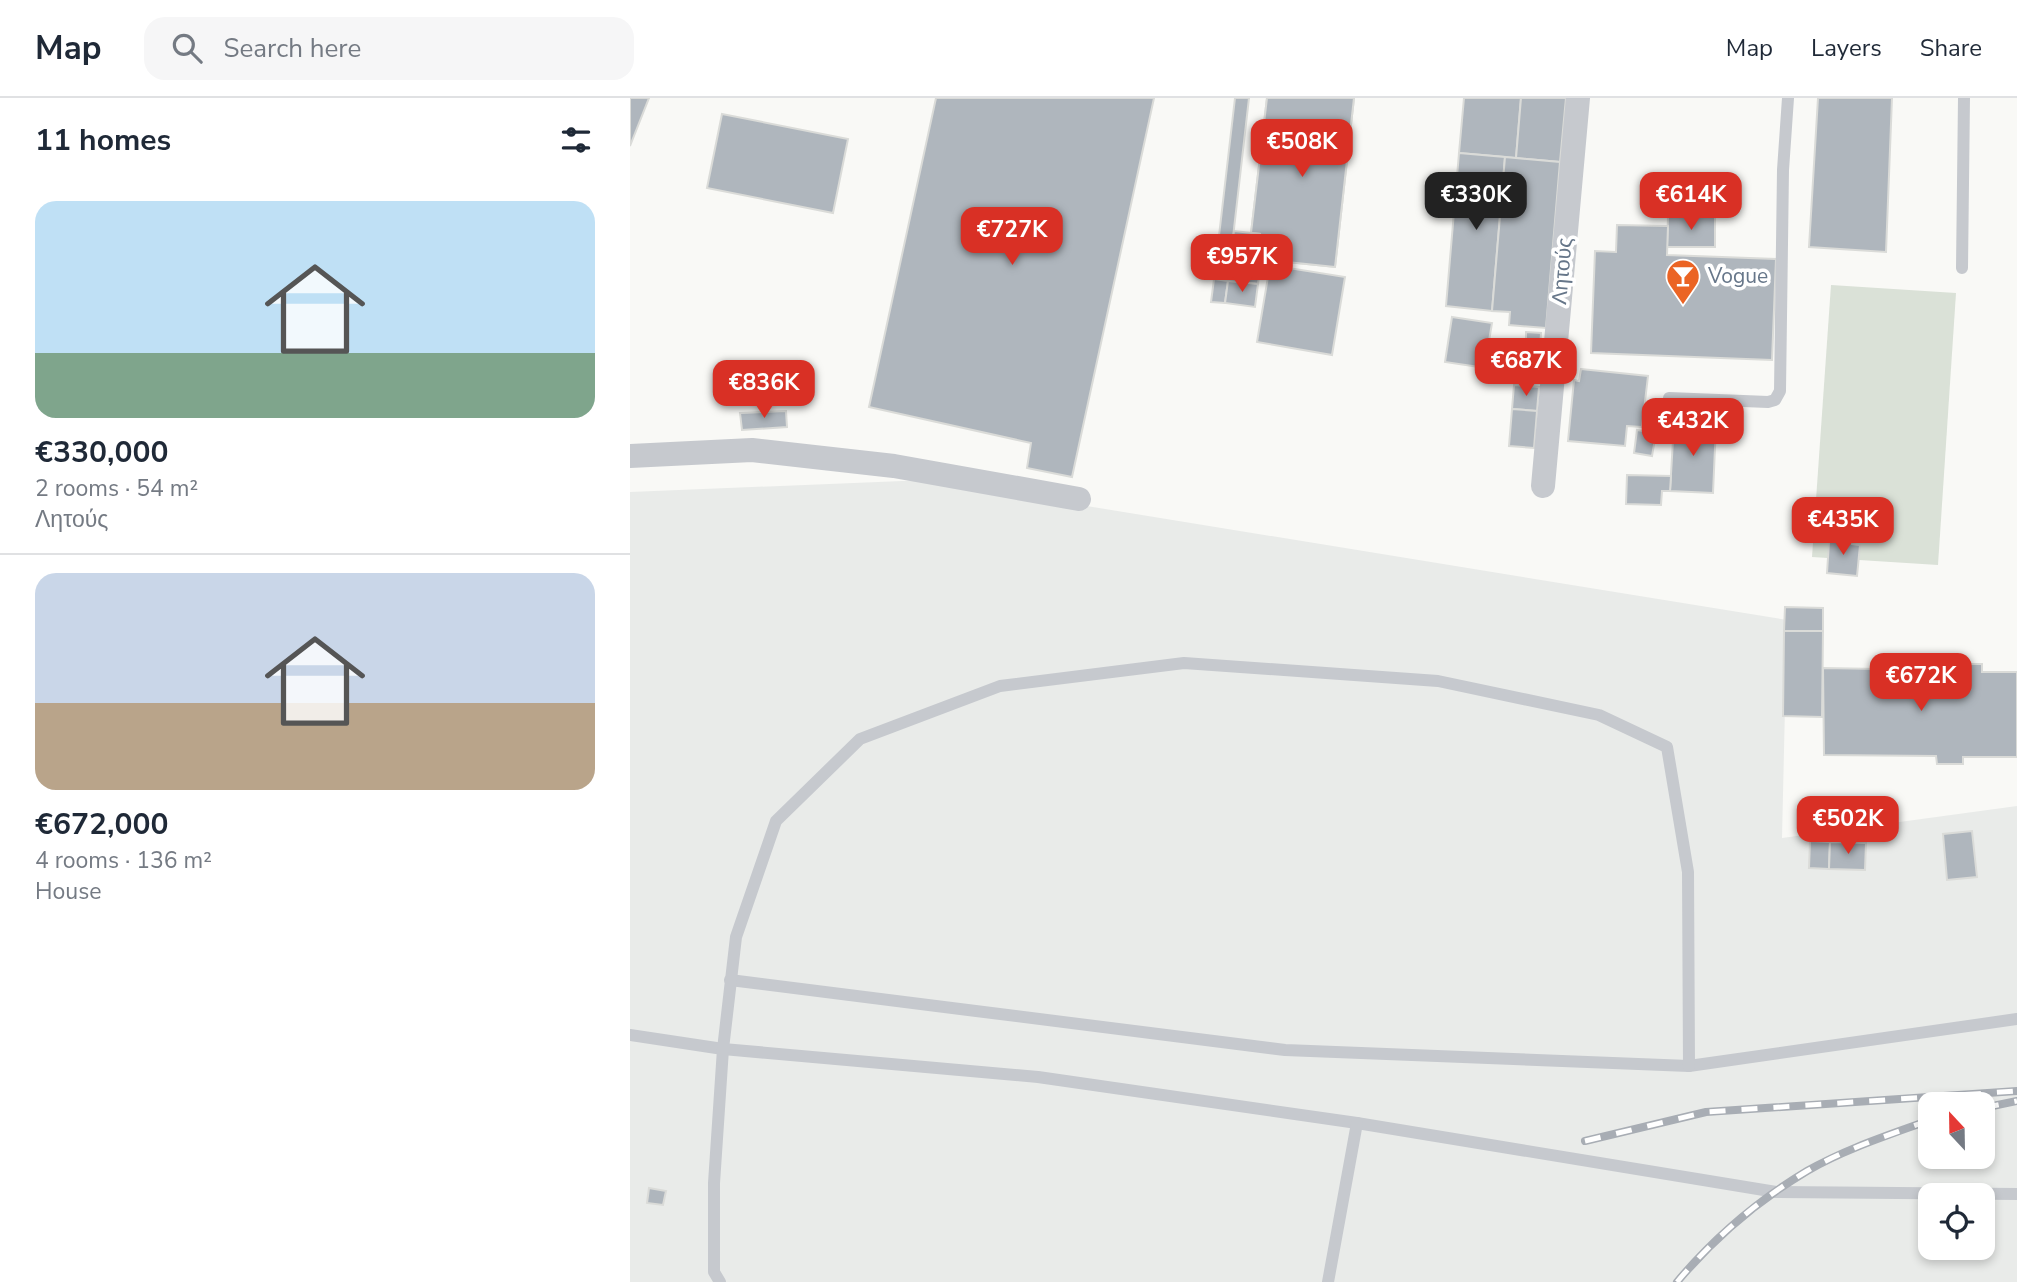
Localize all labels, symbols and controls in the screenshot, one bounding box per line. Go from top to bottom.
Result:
search box [144,17,634,80]
text: Map [35,26,102,71]
icon: search [168,29,206,67]
text: Search here [224,31,361,66]
text: Map [1726,32,1773,64]
text: Layers [1811,32,1882,64]
text: Share [1920,32,1982,64]
text: 11 homes [35,120,171,161]
pin: €508K [1253,120,1351,179]
icon: filters [557,121,595,159]
text: €508K [1267,126,1337,157]
pin: €330K [1427,172,1525,232]
pin: €614K [1642,172,1740,232]
text: €330K [1441,179,1511,210]
text: €614K [1656,179,1726,210]
pin: €727K [963,208,1061,267]
text: €727K [977,214,1047,245]
pin: €957K [1193,234,1291,294]
street label: Λητούς [1545,236,1579,306]
text: €957K [1207,241,1277,272]
icon: home [252,246,378,372]
bar icon: Vogue [1664,257,1702,306]
place label: Vogue [1707,262,1768,290]
pin: €687K [1477,338,1575,398]
text: €687K [1491,345,1561,376]
pin: €836K [715,360,813,420]
text: €836K [729,367,799,398]
pin: €432K [1644,398,1742,458]
text: €432K [1658,405,1728,436]
text: €330,000 [35,432,168,473]
text: 2 rooms · 54 m² [35,473,198,504]
pin: €435K [1794,498,1892,557]
text: Λητούς [35,504,108,535]
text: €435K [1808,504,1878,535]
icon: home [252,618,378,744]
pin: €672K [1872,654,1970,713]
text: €672K [1886,660,1956,691]
pin: €502K [1799,796,1897,856]
text: €502K [1813,803,1883,834]
text: €672,000 [35,804,168,845]
text: 4 rooms · 136 m² [35,845,212,876]
text: House [35,876,102,907]
north arrow [1918,1092,1995,1169]
map controls [1918,1092,1995,1260]
button: locate [1918,1183,1995,1260]

